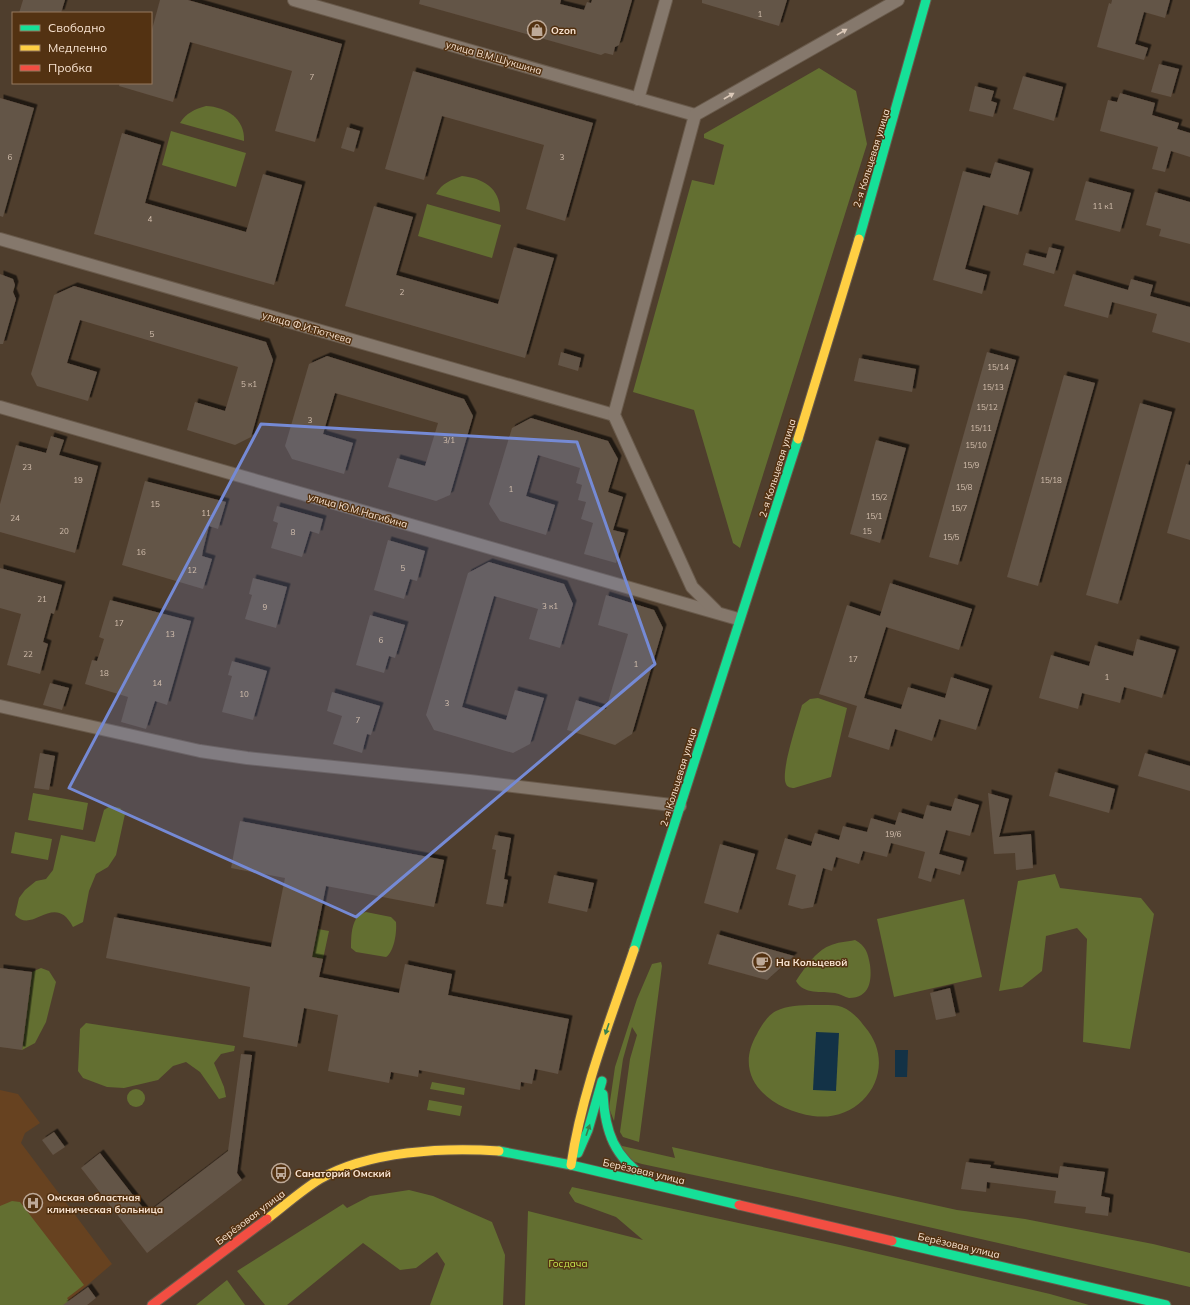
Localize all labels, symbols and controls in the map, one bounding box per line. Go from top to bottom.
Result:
house number: 1 [758,9,763,19]
legend [12,12,152,84]
shop icon: Ozon [526,19,548,41]
text: Свободно [48,20,105,35]
place label: Ozon [551,24,576,37]
one-way arrow [836,28,848,35]
street label: улица В.М.Шукшина [444,38,543,77]
text: Медленно [48,40,107,55]
text: Пробка [48,60,92,75]
house number: 7 [310,72,315,82]
one-way arrow [723,92,735,99]
street label: 2-я Кольцевая улица [850,107,893,209]
house number: 6 [8,152,13,162]
house number: 3 [560,152,565,162]
house number: 11 к1 [1093,201,1114,211]
house number: 4 [148,214,153,224]
house number: 2 [400,287,405,297]
street label: улица Ф.И.Тютчева [261,308,353,346]
house number: 5 [150,329,155,339]
house number: 15/14 [987,362,1009,372]
house number: 5 к1 [241,379,257,389]
house number: 15/13 [982,382,1004,392]
house number: 15/12 [976,402,998,412]
house number: 3 [308,415,313,425]
street label: 2-я Кольцевая улица [756,417,799,519]
house number: 15/11 [970,423,992,433]
house number: 3/1 [443,435,455,445]
house number: 15/10 [965,440,987,450]
house number: 15/9 [963,460,980,470]
house number: 23 [22,462,32,472]
house number: 19 [73,475,83,485]
house number: 15/18 [1040,475,1062,485]
house number: 15/8 [956,482,973,492]
house number: 1 [509,484,514,494]
street label: улица Ю.М.Нагибина [307,490,409,531]
house number: 15/2 [871,492,888,502]
house number: 15 [150,499,160,509]
house number: 15/7 [951,503,968,513]
house number: 11 [201,508,211,518]
house number: 15/1 [866,511,883,521]
house number: 24 [10,513,20,523]
house number: 20 [59,526,69,536]
house number: 15 [862,526,872,536]
house number: 8 [291,527,296,537]
house number: 15/5 [943,532,960,542]
house number: 16 [136,547,146,557]
house number: 5 [401,563,406,573]
house number: 12 [187,565,197,575]
house number: 21 [37,594,47,604]
house number: 3 к1 [542,601,558,611]
house number: 9 [263,602,268,612]
house number: 17 [114,618,124,628]
house number: 13 [165,629,175,639]
house number: 6 [379,635,384,645]
house number: 22 [23,649,33,659]
house number: 17 [848,654,858,664]
house number: 1 [634,659,639,669]
house number: 18 [99,668,109,678]
house number: 1 [1105,672,1110,682]
house number: 14 [152,678,162,688]
house number: 10 [239,689,249,699]
house number: 3 [445,698,450,708]
house number: 7 [356,715,361,725]
street label: 2-я Кольцевая улица [657,726,700,828]
house number: 19/6 [885,829,902,839]
cafe icon: На Кольцевой [751,951,773,973]
place label: На Кольцевой [776,956,847,969]
one-way arrow [604,1024,610,1036]
one-way arrow [585,1123,591,1135]
street label: Берёзовая улица [602,1156,686,1187]
bus stop icon: Санаторий Омский [270,1162,292,1184]
place label: Санаторий Омский [295,1167,391,1180]
street label: Берёзовая улица [213,1187,288,1248]
place label: Омская областная клиническая больница [47,1191,163,1216]
hospital icon: Омская областная клиническая больница [22,1192,44,1214]
street label: Берёзовая улица [917,1230,1001,1261]
park label: Госдача [548,1257,588,1270]

